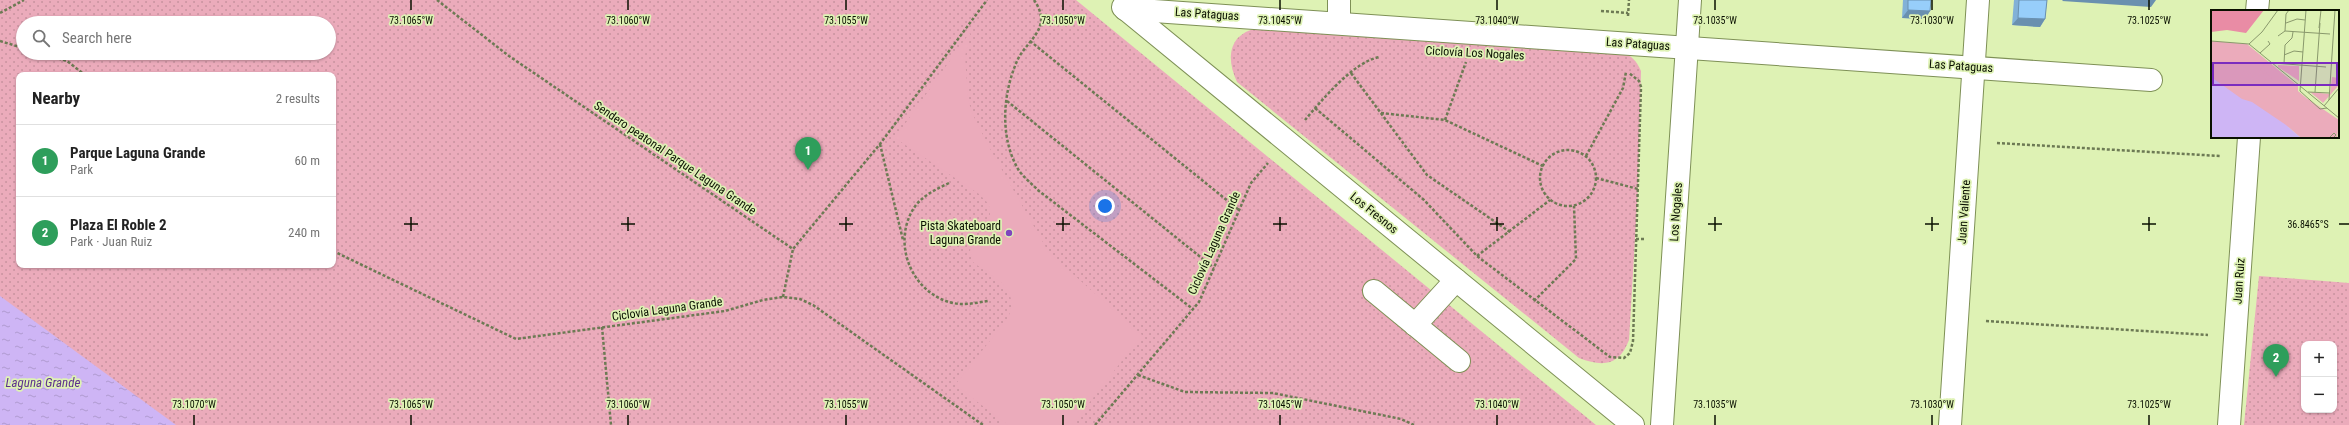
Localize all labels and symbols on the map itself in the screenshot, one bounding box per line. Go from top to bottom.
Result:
street label: Las Pataguas [1174,5,1240,23]
inset map [2211,10,2339,138]
text: 73.1065°W [389,15,433,26]
text: 73.1060°W [606,15,650,26]
text: 73.1055°W [824,15,868,26]
text: 73.1050°W [1041,15,1085,26]
text: 73.1045°W [1258,15,1302,26]
text: 73.1040°W [1475,15,1519,26]
text: 73.1035°W [1693,15,1737,26]
text: 73.1030°W [1910,15,1954,26]
text: 73.1025°W [2127,15,2171,26]
street label: Las Pataguas [1605,35,1671,53]
street label: Ciclovía Los Nogales [1425,43,1525,63]
street label: Las Pataguas [1928,57,1994,75]
street label: Sendero peatonal Parque Laguna Grande [591,98,759,218]
pin: 1 [795,137,821,170]
street label: Juan Valiente [1955,179,1973,245]
street label: Los Nogales [1667,182,1685,242]
street label: Ciclovía Laguna Grande [1185,189,1243,297]
street label: Los Fresnos [1347,189,1401,237]
your location [1095,196,1115,216]
place label: Pista Skateboard Laguna Grande [920,219,1001,247]
text: 36.8465°S [2287,219,2329,230]
marker: Pista Skateboard Laguna Grande [1004,228,1014,238]
street label: Juan Ruiz [2230,258,2248,304]
street label: Ciclovía Laguna Grande [611,294,723,324]
pin: 2 [2263,344,2289,377]
water label: Laguna Grande [6,375,80,390]
text: 73.1070°W [172,399,216,410]
text: 73.1065°W [389,399,433,410]
text: 73.1060°W [606,399,650,410]
text: 73.1055°W [824,399,868,410]
text: 73.1050°W [1041,399,1085,410]
text: 73.1045°W [1258,399,1302,410]
text: 73.1040°W [1475,399,1519,410]
text: 73.1035°W [1693,399,1737,410]
text: 73.1030°W [1910,399,1954,410]
text: 73.1025°W [2127,399,2171,410]

